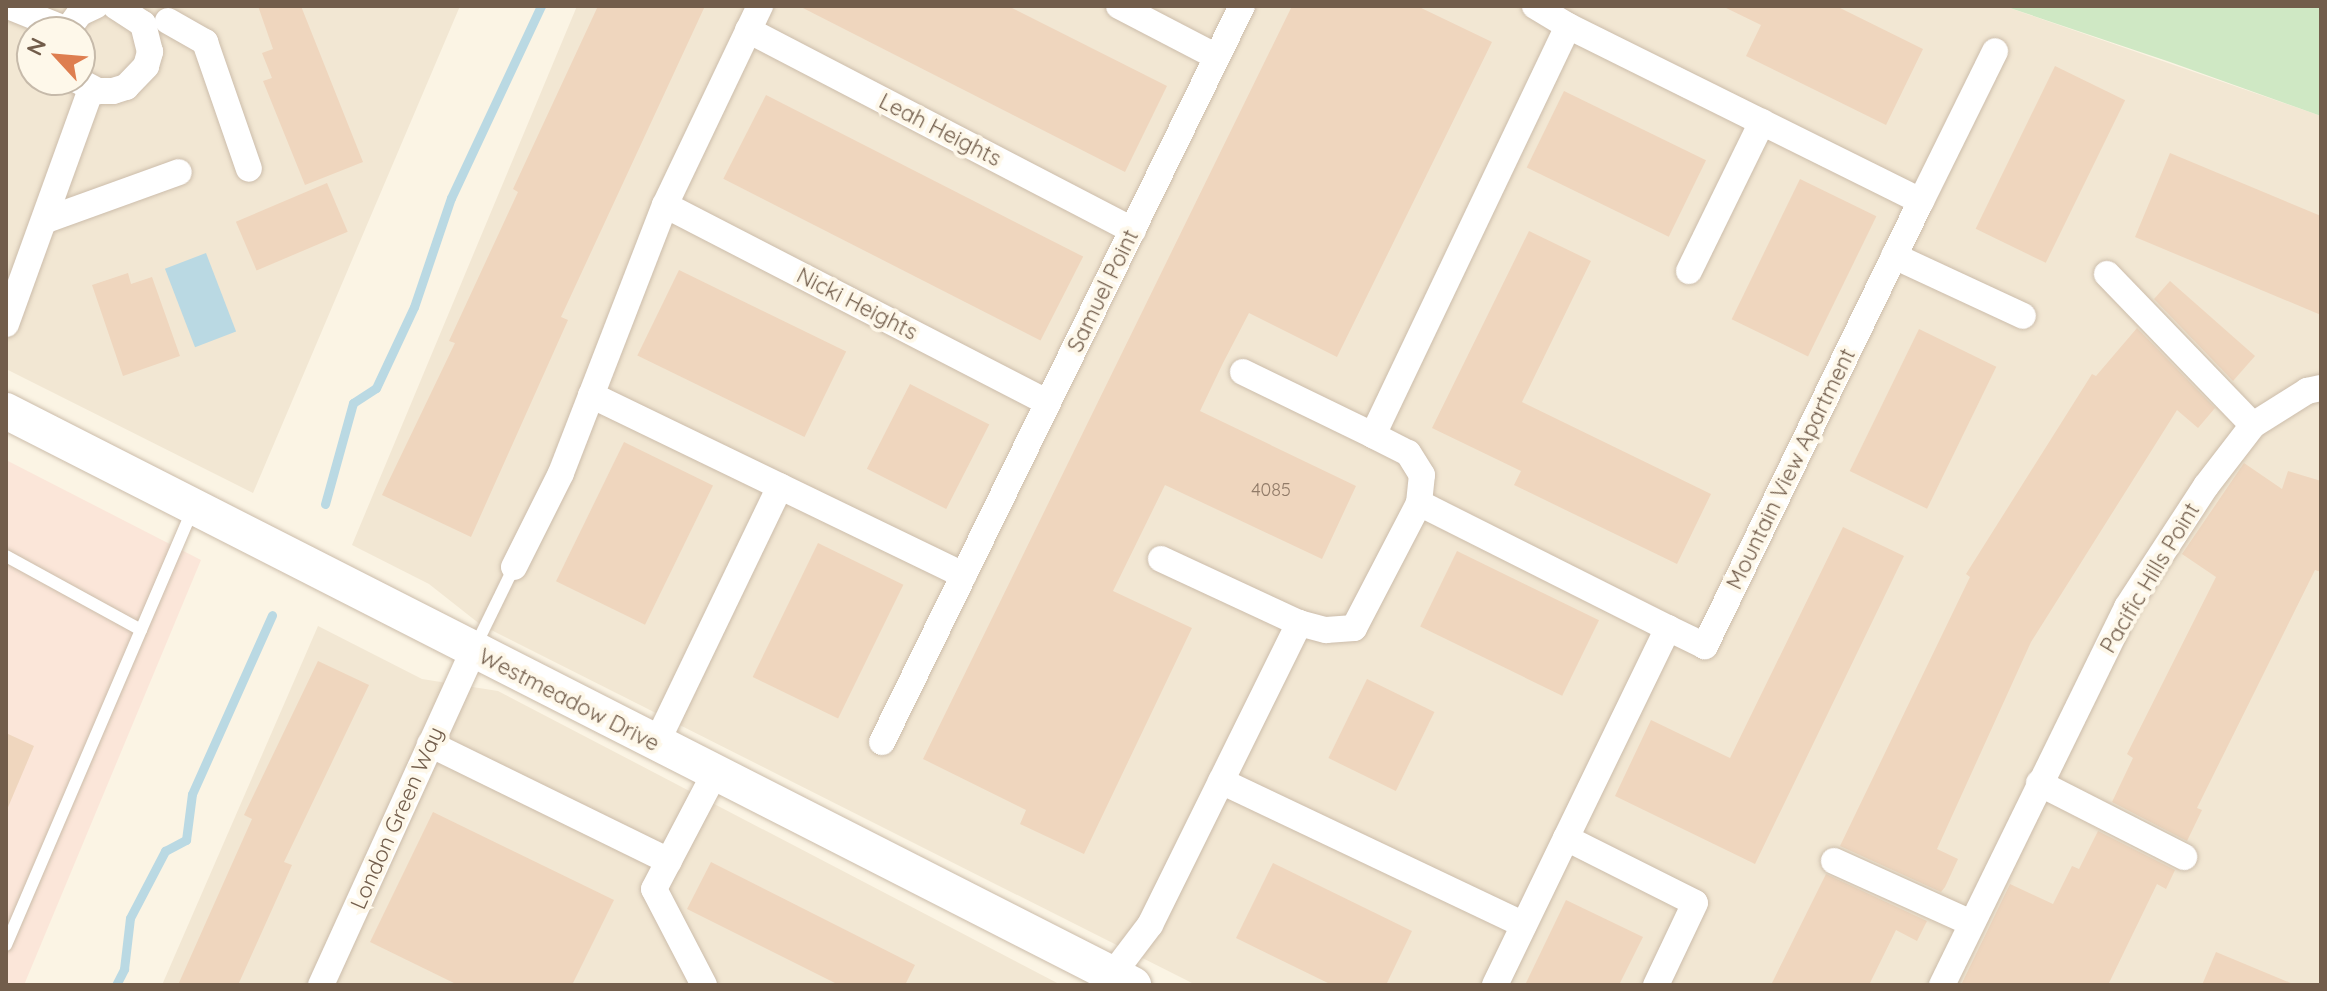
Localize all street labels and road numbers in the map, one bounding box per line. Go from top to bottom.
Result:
street label: Leah Heights [875,88,1005,172]
street label: Samuel Point [1062,226,1144,356]
street label: Nicki Heights [792,262,922,346]
street label: Mountain View Apartment [1721,344,1861,594]
street label: Pacific Hills Point [2095,498,2205,658]
street label: Westmeadow Drive [474,643,664,757]
street label: London Green Way [345,723,449,913]

